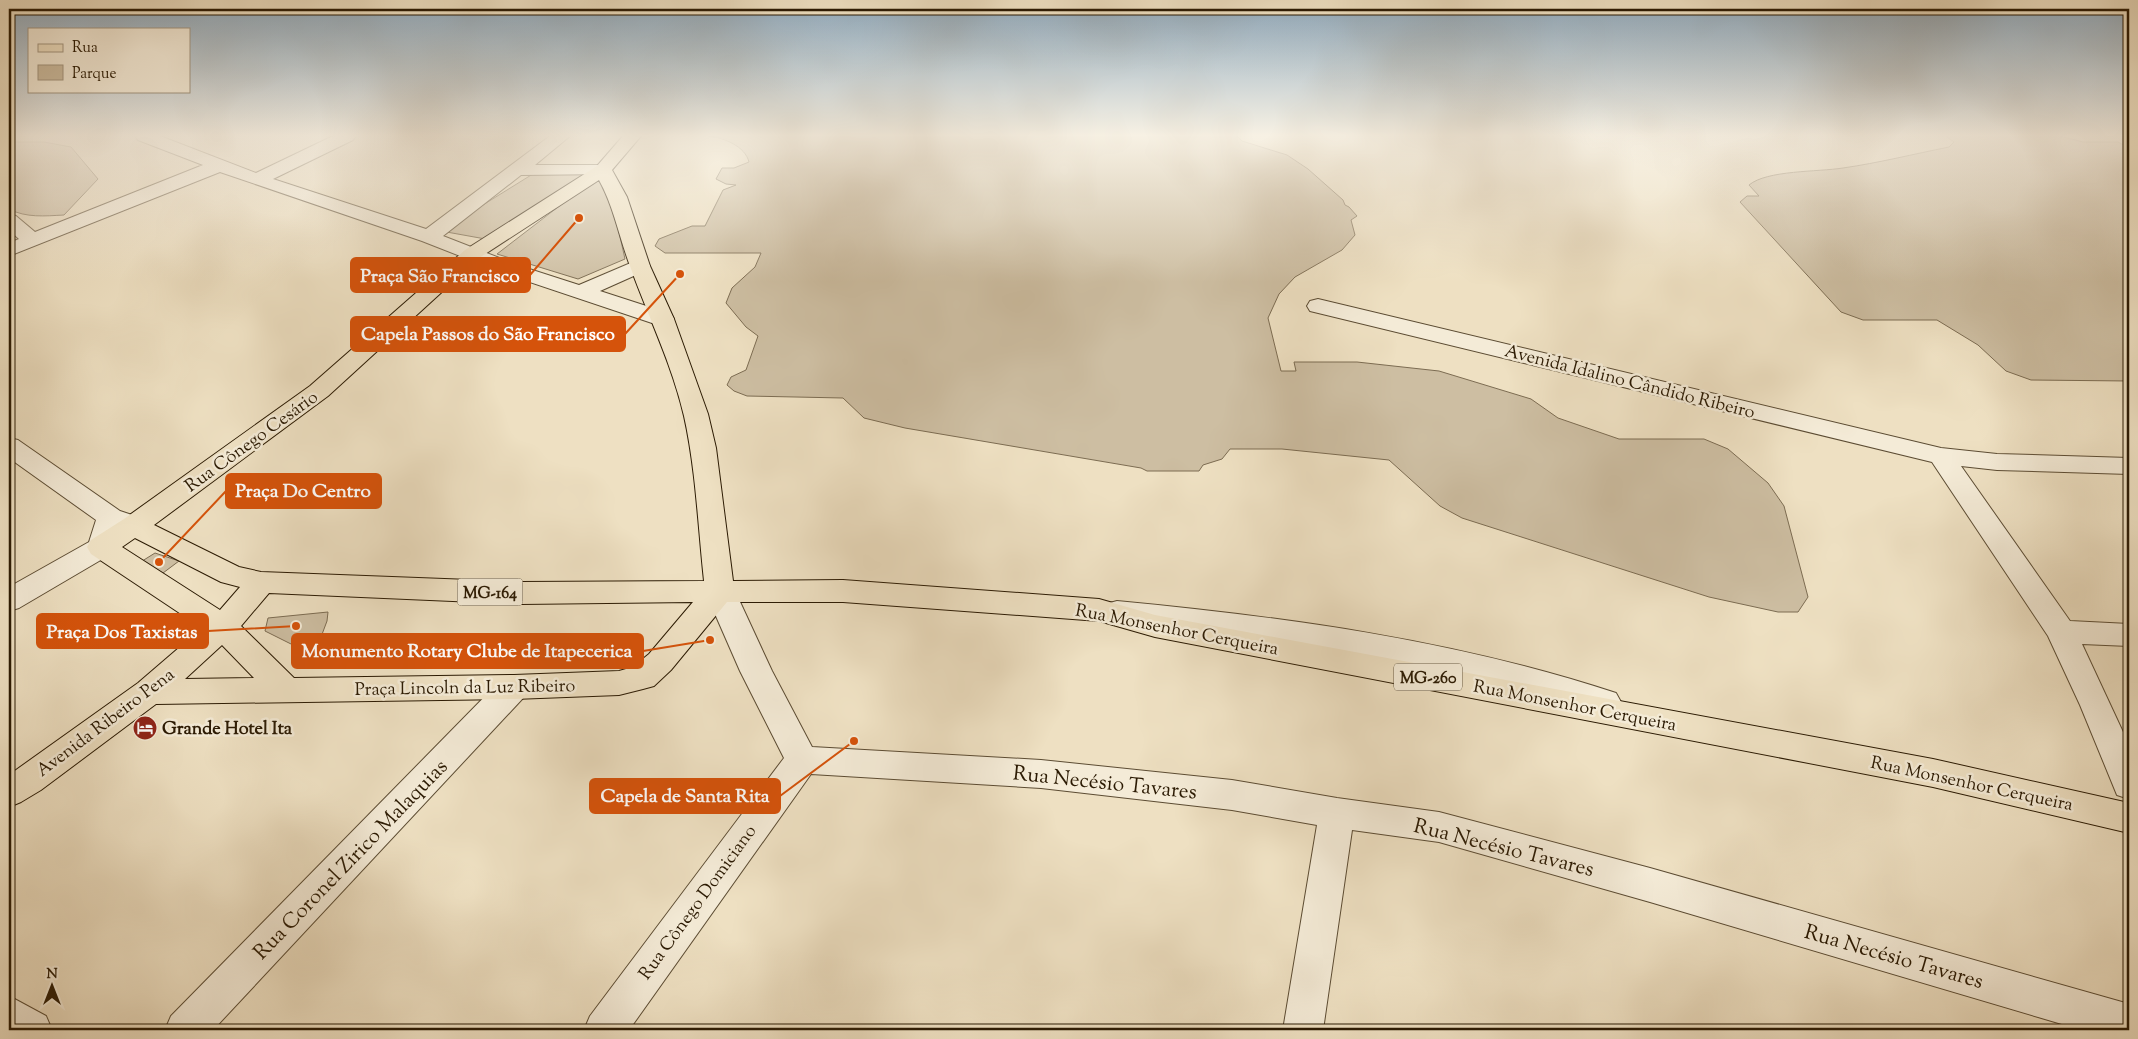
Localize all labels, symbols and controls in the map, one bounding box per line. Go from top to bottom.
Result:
legend [28,28,190,92]
text: Rua [72,38,98,59]
text: Parque [72,64,116,85]
callout: Praça São Francisco [351,258,530,292]
text: Praça São Francisco [360,264,520,291]
callout: Capela Passos do São Francisco [351,317,625,351]
text: Capela Passos do São Francisco [361,322,616,349]
street label: Avenida Idalino Cândido Ribeiro [1502,339,1758,427]
street label: Rua Cônego Cesário [180,385,324,500]
callout: Praça Do Centro [226,474,381,508]
text: Praça Do Centro [235,479,371,506]
road number: MG-164 [458,578,522,606]
street label: Rua Monsenhor Cerqueira [1073,599,1280,663]
callout: Praça Dos Taxistas [37,614,208,648]
text: Praça Dos Taxistas [47,620,198,647]
callout: Monumento Rotary Clube de Itapecerica [292,634,643,668]
text: Monumento Rotary Clube de Itapecerica [302,639,633,666]
street label: Avenida Ribeiro Pena [32,663,181,784]
road number: MG-260 [1394,664,1462,690]
street label: Praça Lincoln da Luz Ribeiro [354,674,576,704]
street label: Rua Monsenhor Cerqueira [1471,675,1678,739]
hotel icon: Grande Hotel Ita [132,715,158,741]
place label: Grande Hotel Ita [162,717,293,743]
street label: Rua Monsenhor Cerqueira [1868,751,2075,819]
street label: Rua Coronel Zirico Malaquias [247,753,456,967]
street label: Rua Necésio Tavares [1011,759,1198,809]
callout: Capela de Santa Rita [590,779,780,813]
text: Capela de Santa Rita [600,784,770,811]
street label: Rua Necésio Tavares [1410,812,1597,886]
street label: Rua Cônego Domiciano [633,820,764,986]
street label: Rua Necésio Tavares [1800,918,1986,998]
north arrow [28,962,78,1012]
text: N [46,965,58,985]

